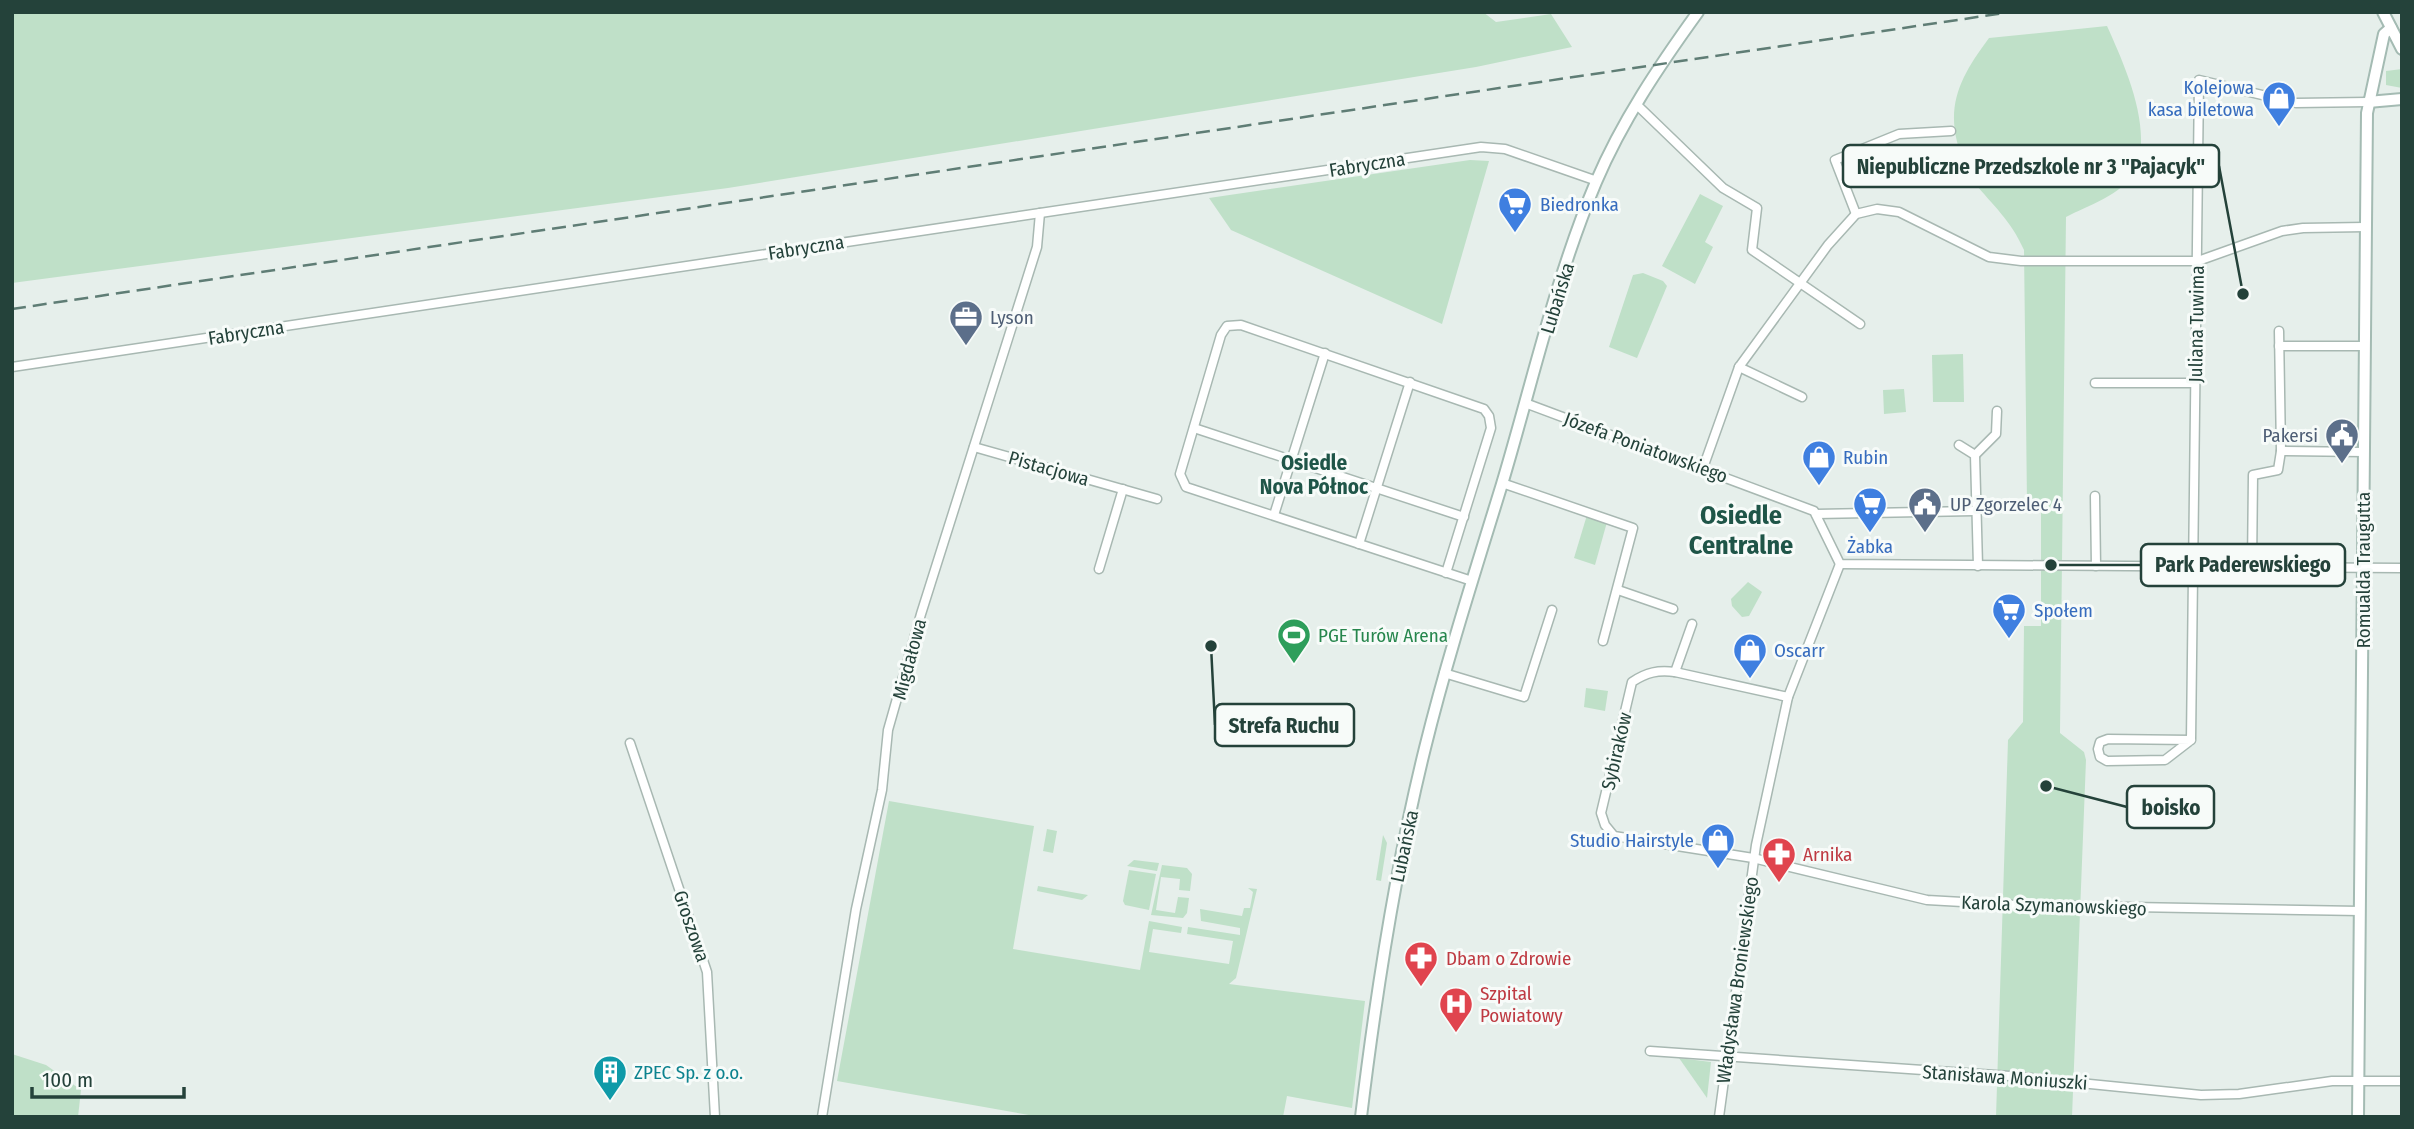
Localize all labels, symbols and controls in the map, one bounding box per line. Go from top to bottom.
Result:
place label: Kolejowa kasa biletowa [2148,76,2254,121]
shop icon: Kolejowa kasa biletowa [2260,79,2298,128]
callout: Niepubliczne Przedszkole nr 3 "Pajacyk" [1843,145,2219,187]
street label: Fabryczna [1327,147,1407,182]
text: Niepubliczne Przedszkole nr 3 "Pajacyk" [1857,154,2205,180]
supermarket icon: Biedronka [1496,185,1534,234]
place label: Biedronka [1540,193,1619,216]
street label: Fabryczna [766,230,846,265]
street label: Lubańska [1536,260,1579,337]
street label: Juliana Tuwima [2184,265,2209,383]
office icon: Lyson [947,298,985,347]
place label: Lyson [990,306,1034,329]
street label: Fabryczna [206,315,286,350]
street label: Józefa Poniatowskiego [1561,407,1731,488]
public building icon: Pakersi [2323,416,2361,465]
place label: Pakersi [2262,424,2318,447]
shop icon: Rubin [1800,438,1838,487]
street label: Pistacjowa [1006,446,1092,491]
place label: Rubin [1843,446,1888,469]
district label: Osiedle Nova Północ [1260,450,1369,500]
supermarket icon: Żabka [1851,485,1889,534]
public building icon: UP Zgorzelec 4 [1906,485,1944,534]
street label: Romualda Traugutta [2352,492,2375,648]
place label: UP Zgorzelec 4 [1950,493,2062,516]
district label: Osiedle Centralne [1689,500,1793,561]
place label: Żabka [1847,535,1893,558]
callout: Park Paderewskiego [2141,544,2345,586]
text: Park Paderewskiego [2155,552,2331,578]
supermarket icon: Społem [1990,591,2028,640]
place label: Społem [2034,599,2093,622]
street label: Migdałowa [888,616,931,702]
sports icon: PGE Turów Arena [1275,616,1313,665]
place label: PGE Turów Arena [1318,624,1448,647]
shop icon: Oscarr [1731,631,1769,680]
place label: Oscarr [1774,639,1825,662]
callout: Strefa Ruchu [1215,704,1354,746]
street label: Sybiraków [1596,709,1637,792]
text: Strefa Ruchu [1228,713,1340,739]
callout: boisko [2127,786,2214,828]
text: boisko [2142,795,2200,821]
street label: Lubańska [1386,808,1423,884]
shop icon: Studio Hairstyle [1699,821,1737,870]
place label: Studio Hairstyle [1570,829,1694,852]
pharmacy icon: Arnika [1760,835,1798,884]
place label: Arnika [1803,843,1852,866]
street label: Władysława Broniewskiego [1712,875,1763,1085]
street label: Groszowa [669,887,714,965]
street label: Karola Szymanowskiego [1961,891,2147,920]
pharmacy icon: Dbam o Zdrowie [1402,939,1440,988]
place label: Dbam o Zdrowie [1446,947,1571,970]
place label: Szpital Powiatowy [1480,982,1563,1027]
hospital icon: Szpital Powiatowy [1437,985,1475,1034]
building icon: ZPEC Sp. z o.o. [591,1053,629,1102]
scale bar [32,1056,184,1100]
street label: Stanisława Moniuszki [1922,1060,2088,1095]
place label: ZPEC Sp. z o.o. [634,1061,743,1084]
text: 100 m [42,1067,93,1093]

